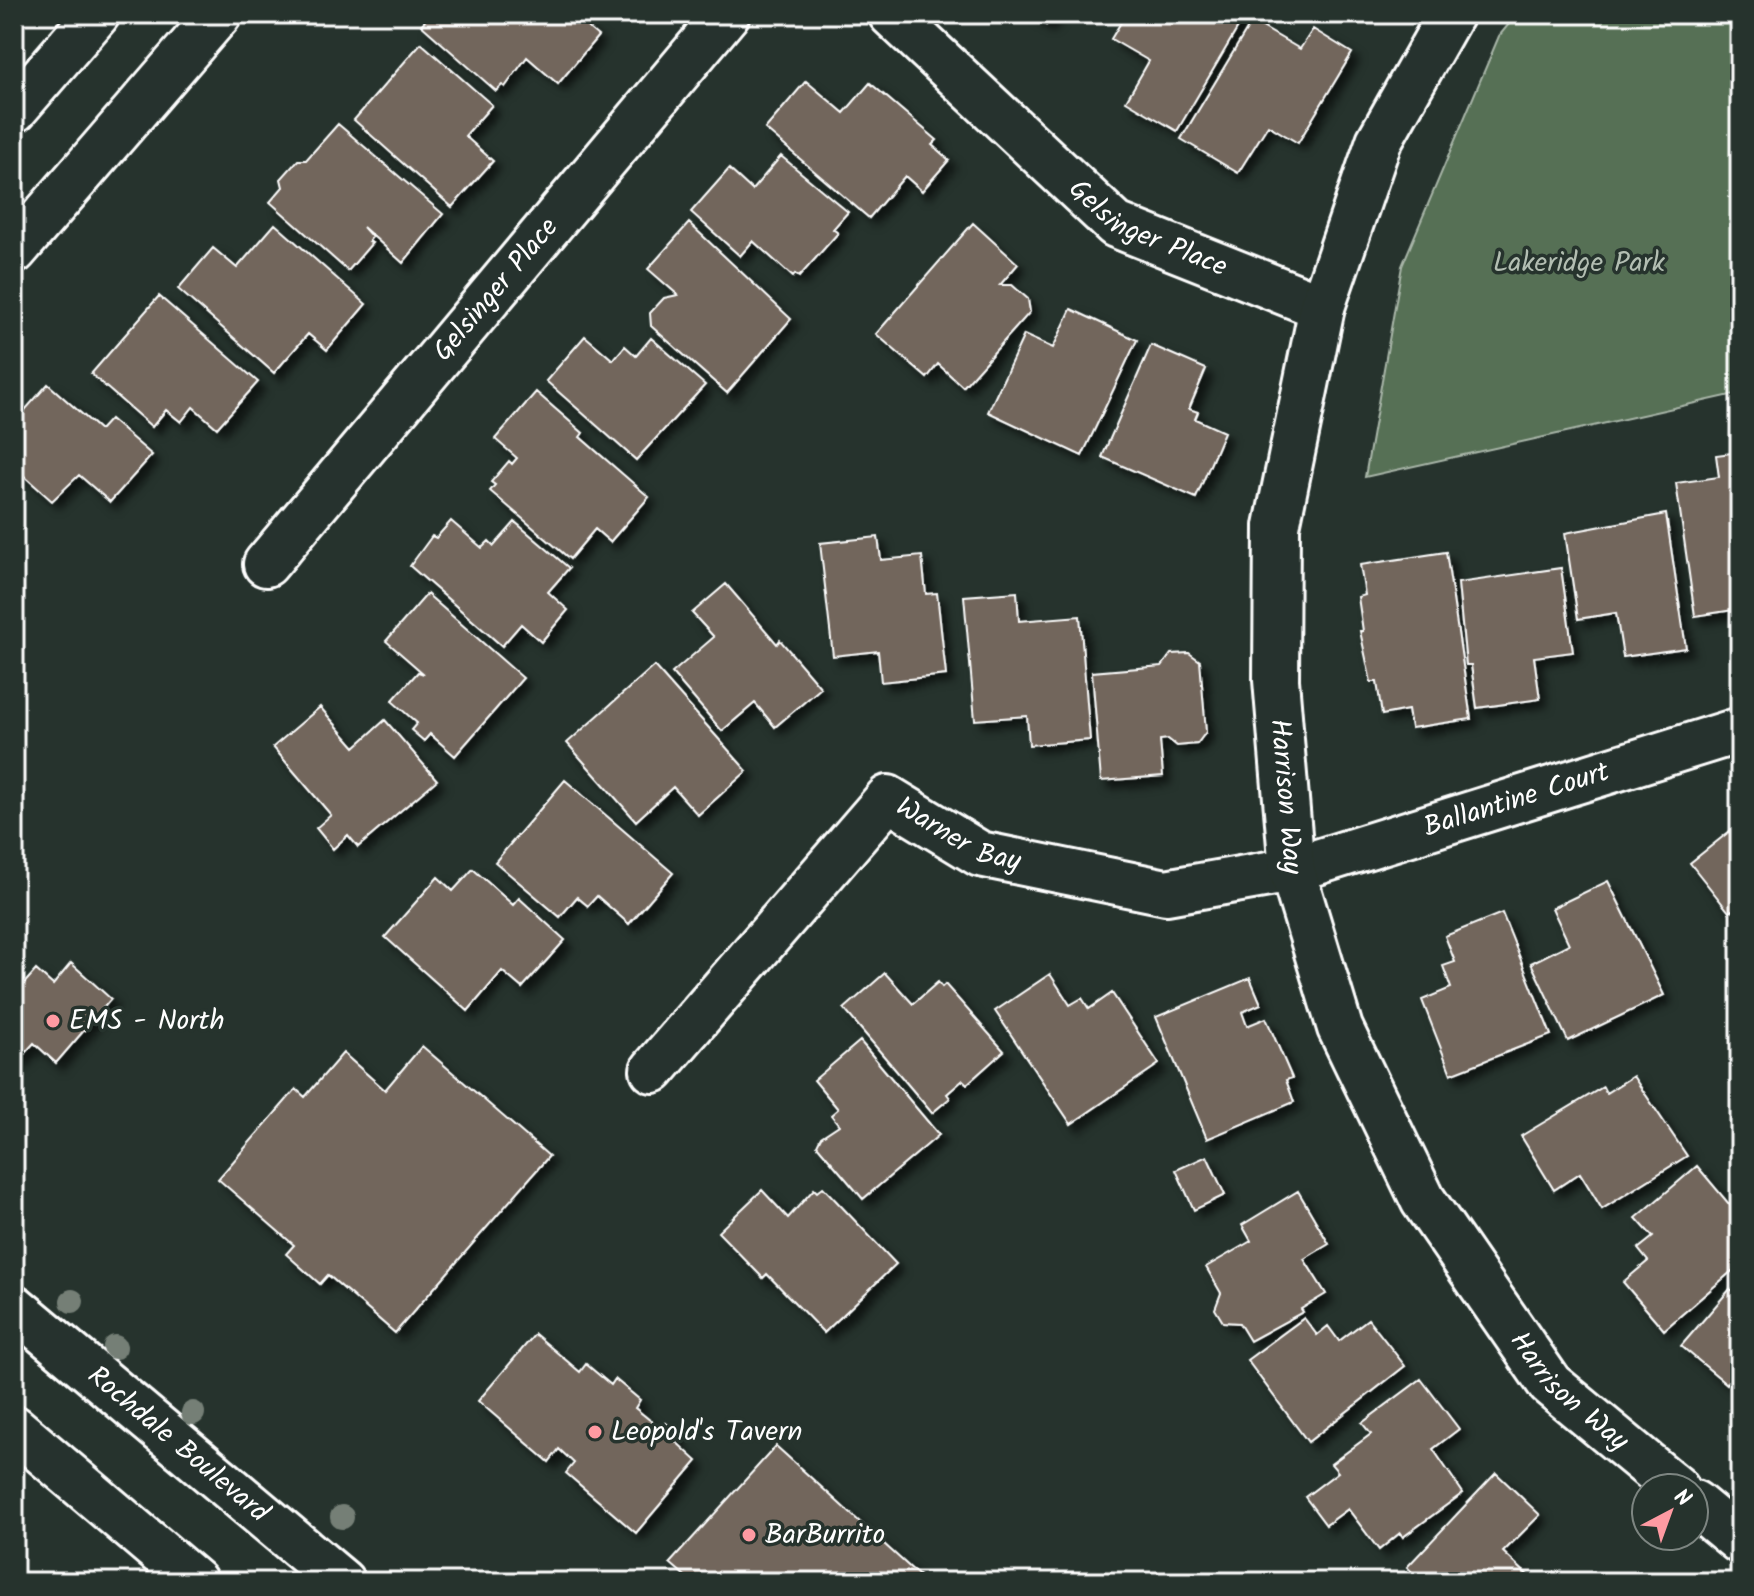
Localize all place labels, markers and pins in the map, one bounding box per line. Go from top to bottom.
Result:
place label: EMS - North [69,999,224,1044]
marker: EMS - North [44,1012,62,1030]
place label: Leopold's Tavern [611,1410,802,1455]
marker: Leopold's Tavern [586,1423,604,1441]
place label: BarBurrito [765,1513,885,1558]
marker: BarBurrito [740,1526,758,1544]

